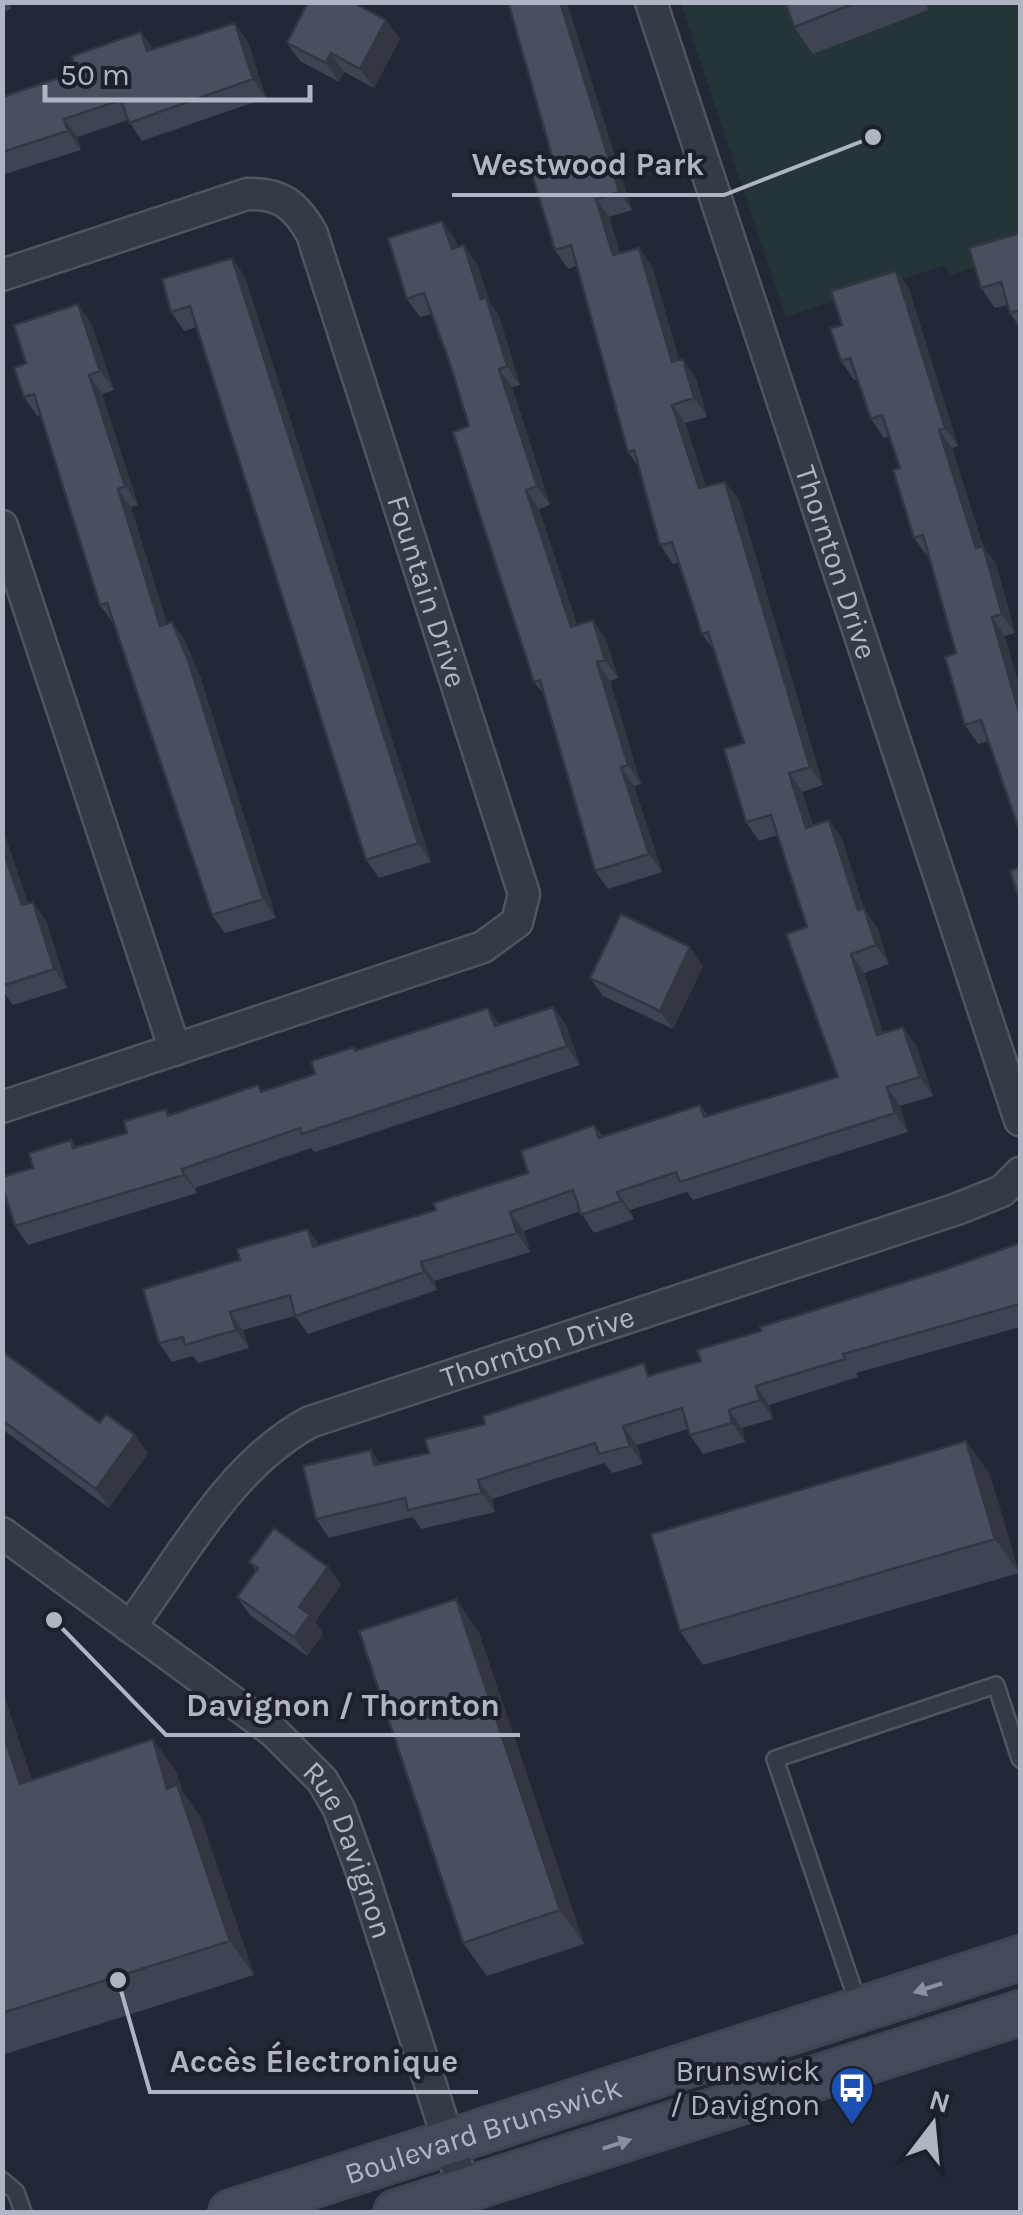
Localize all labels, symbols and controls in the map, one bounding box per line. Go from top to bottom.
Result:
scale bar [45,40,310,102]
text: 50 m [60,57,130,93]
callout: Westwood Park [452,133,724,195]
text: Westwood Park [472,146,704,183]
street label: Thornton Drive [787,461,885,664]
street label: Fountain Drive [379,491,474,692]
street label: Thornton Drive [436,1298,639,1396]
callout: Davignon / Thornton [166,1673,520,1735]
text: Davignon / Thornton [186,1687,500,1724]
street label: Rue Davignon [296,1754,400,1943]
one-way arrow [912,1981,942,1996]
callout: Accès Électronique [150,2030,478,2092]
text: Accès Électronique [170,2041,458,2080]
place label: Brunswick / Davignon [670,2053,820,2123]
bus stop icon: Brunswick / Davignon [829,2065,875,2126]
street label: Boulevard Brunswick [340,2069,626,2192]
north arrow [883,2075,983,2175]
text: N [926,2083,954,2120]
one-way arrow [602,2136,632,2151]

